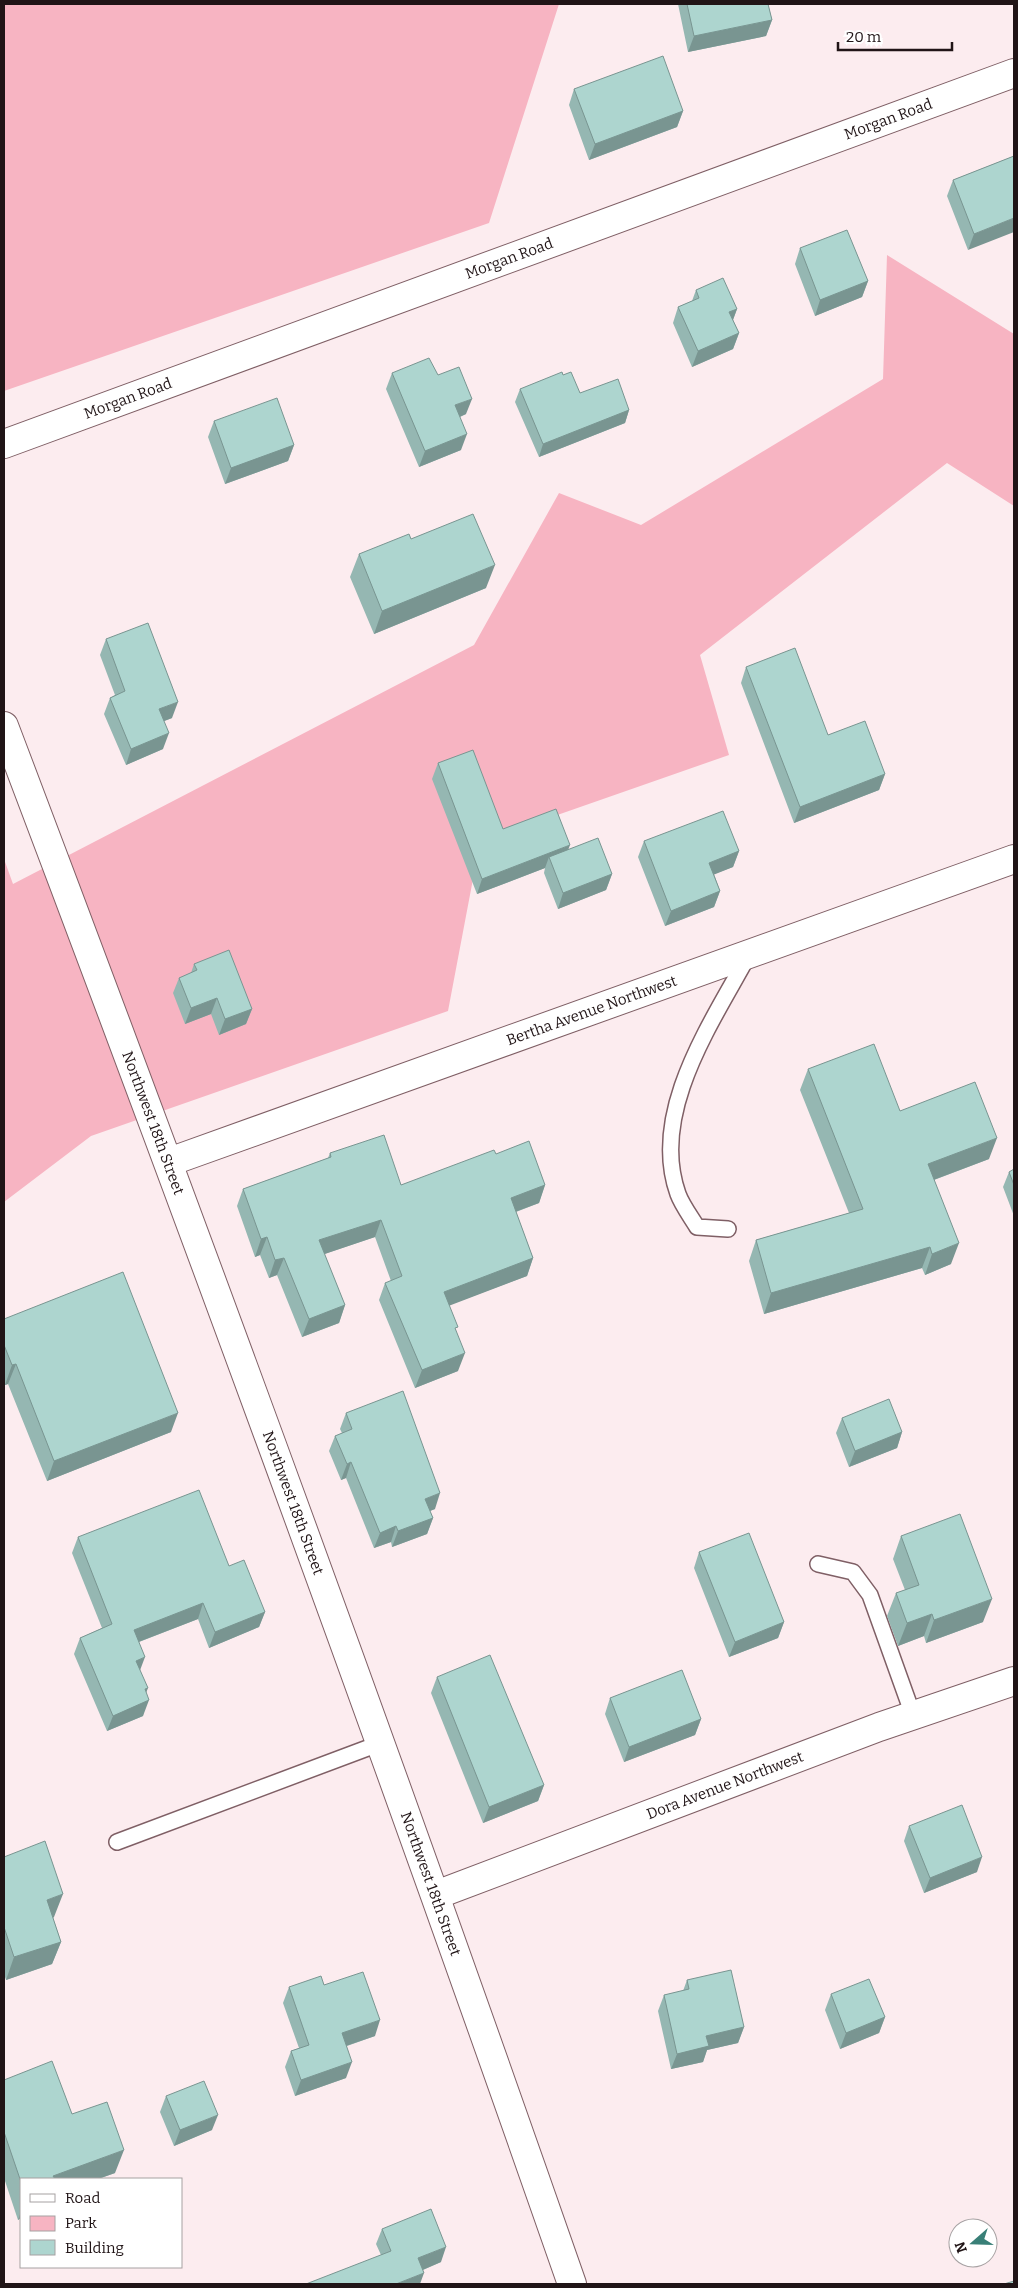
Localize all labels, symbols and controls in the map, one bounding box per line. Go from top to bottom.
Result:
scale bar [838,20,952,52]
text: 20 m [846,28,882,46]
street label: Morgan Road [842,95,935,144]
street label: Morgan Road [463,234,556,283]
street label: Morgan Road [81,374,174,423]
street label: Bertha Avenue Northwest [504,971,680,1049]
street label: Northwest 18th Street [118,1049,188,1198]
street label: Northwest 18th Street [259,1429,328,1578]
street label: Dora Avenue Northwest [644,1747,806,1823]
street label: Northwest 18th Street [397,1809,465,1959]
legend [20,2178,182,2268]
text: Road [65,2189,100,2207]
text: Park [65,2214,97,2232]
north arrow [948,2218,998,2268]
text: Building [65,2239,124,2257]
text: N [951,2239,971,2255]

